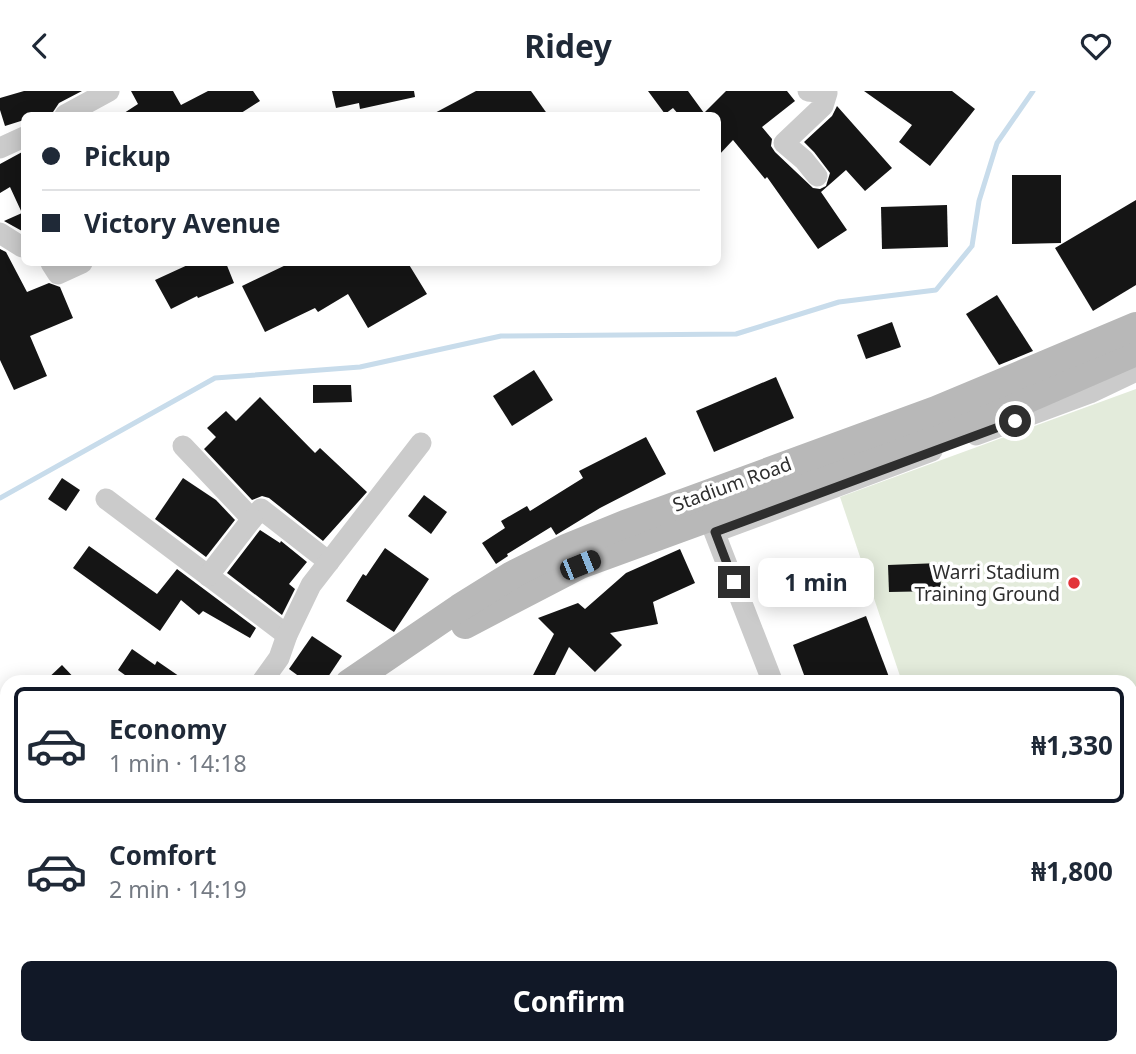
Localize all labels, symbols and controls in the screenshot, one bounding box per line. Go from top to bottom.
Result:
text: Ridey [524,24,612,67]
icon: back [21,27,59,65]
icon: heart [1077,27,1115,65]
text: Pickup [84,138,171,174]
text: Victory Avenue [84,205,281,241]
route start [999,405,1031,437]
street label: Stadium Road [669,450,795,518]
car [557,547,604,583]
callout: 1 min [758,557,874,607]
place label: Warri Stadium Training Ground [914,559,1060,607]
route end [718,566,750,598]
text: 1 min [784,566,848,598]
marker: Warri Stadium Training Ground [1066,575,1082,591]
text: Economy [109,711,227,747]
icon: car [25,714,88,777]
text: ₦1,330 [1031,727,1113,763]
text: 1 min · 14:18 [109,747,247,779]
text: Comfort [109,837,217,873]
icon: car [25,840,88,903]
text: ₦1,800 [1031,853,1113,889]
text: 2 min · 14:19 [109,873,247,905]
button: Confirm [21,961,1117,1041]

